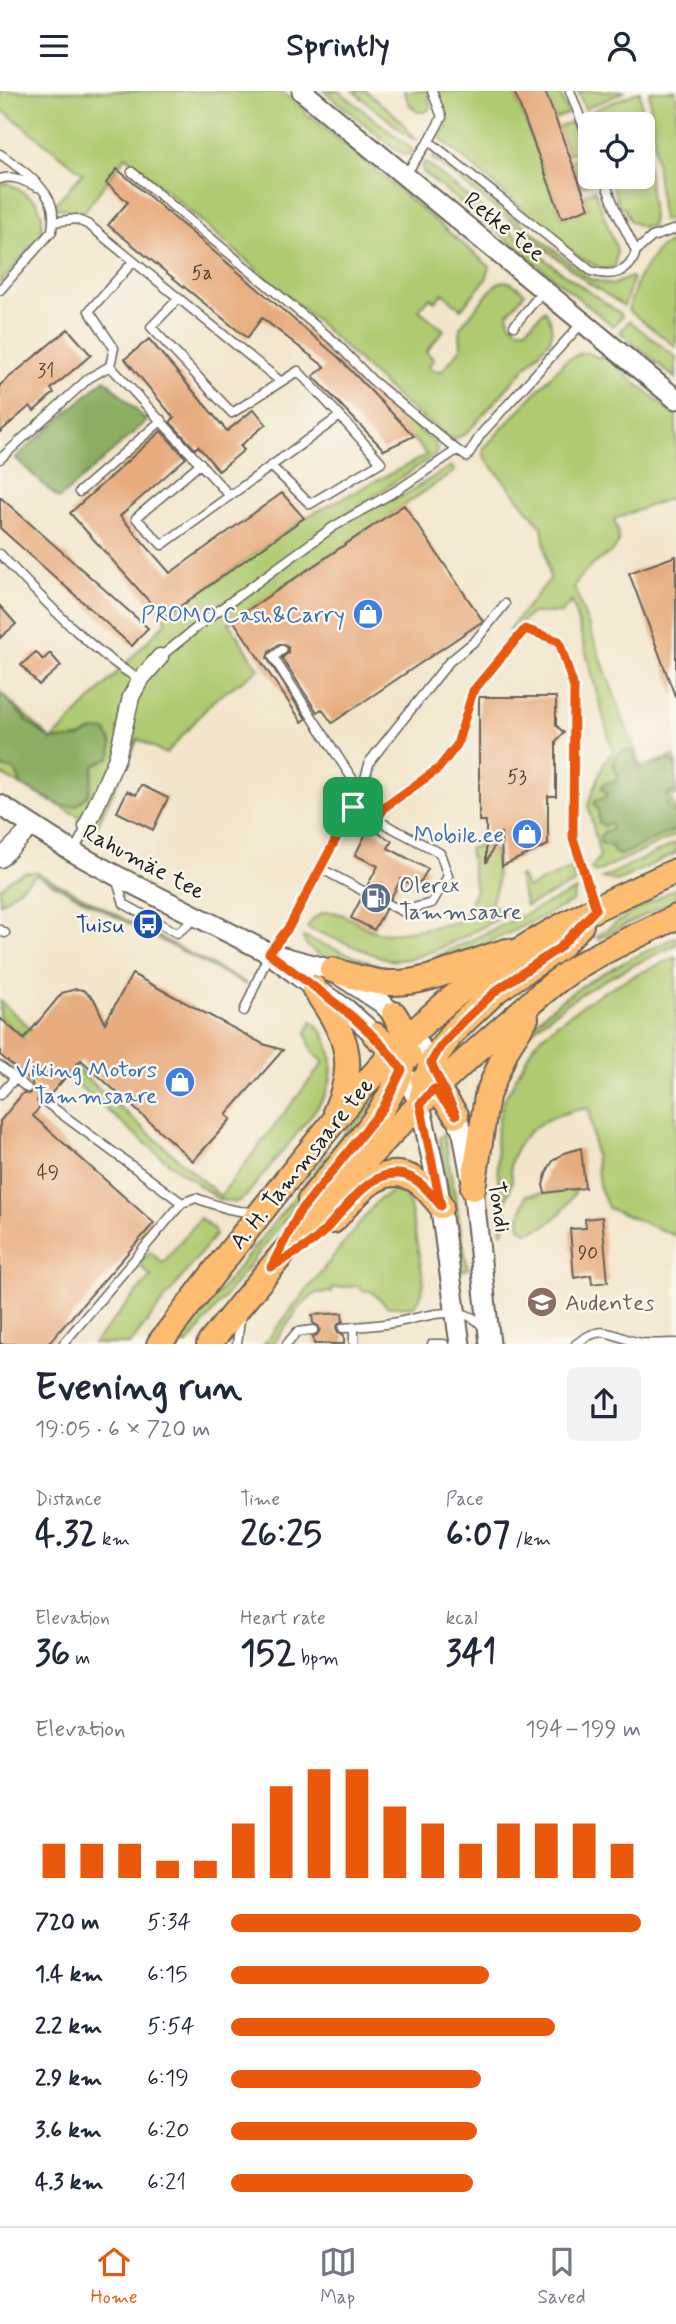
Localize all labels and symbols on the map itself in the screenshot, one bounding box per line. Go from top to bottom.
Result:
street label: Retke tee [457,186,550,269]
house number: 5a [191,261,213,286]
house number: 31 [38,359,54,384]
shop icon: PROMO Cash&Carry [351,597,385,631]
place label: PROMO Cash&Carry [141,601,345,631]
house number: 53 [507,765,527,790]
pin [323,777,383,837]
shop icon: Mobile.ee [510,817,544,851]
street label: Rahumäe tee [77,818,210,908]
place label: Mobile.ee [414,821,504,851]
place label: Olerex Tammsaare [399,872,522,928]
fuel station icon: Olerex Tammsaare [359,881,393,915]
bus stop icon: Tuisu [131,907,165,941]
place label: Tuisu [76,911,125,941]
place label: Viking Motors Tammsaare [16,1056,157,1112]
shop icon: Viking Motors Tammsaare [163,1065,197,1099]
street label: A. H. Tammsaare tee [224,1072,381,1257]
house number: 49 [37,1161,59,1186]
street label: Tondi [480,1180,516,1235]
house number: 90 [578,1241,598,1266]
school or university icon: Audentes [525,1285,559,1319]
place label: Audentes [565,1289,654,1319]

